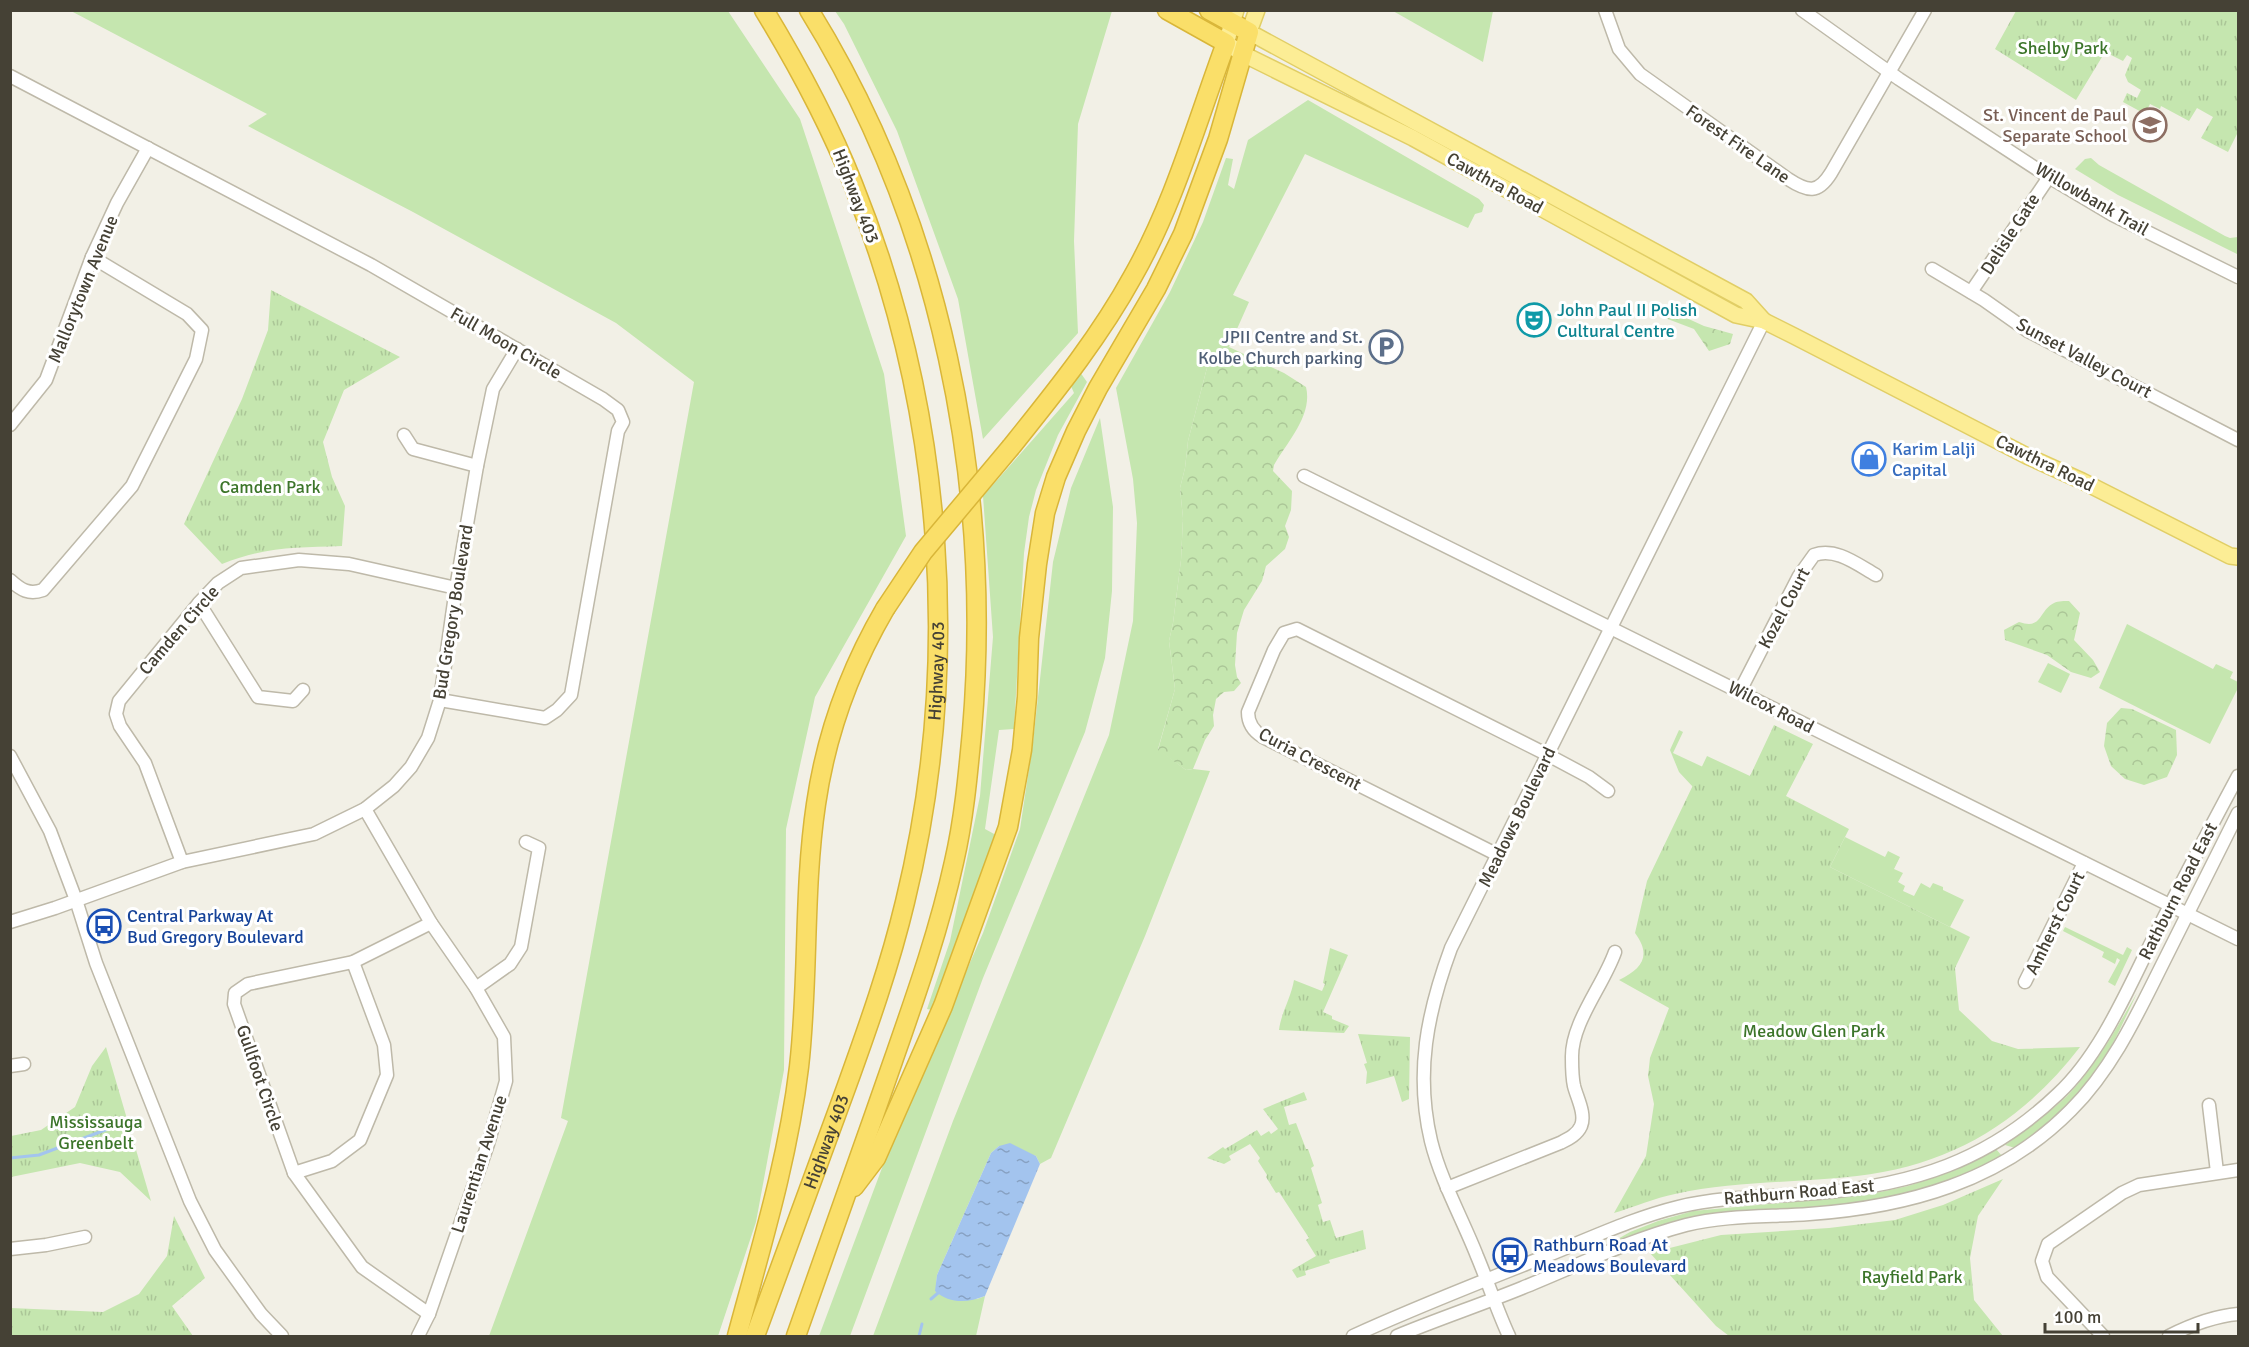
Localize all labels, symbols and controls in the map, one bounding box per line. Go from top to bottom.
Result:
park label: Shelby Park [2018,37,2108,59]
street label: Forest Fire Lane [1682,100,1794,188]
place label: St. Vincent de Paul Separate School [1983,104,2127,147]
school or university icon: St. Vincent de Paul Separate School [2132,107,2168,143]
street label: Highway 403 [828,146,884,246]
street label: Cawthra Road [1443,147,1547,219]
street label: Willowbank Trail [2031,158,2153,240]
street label: Delisle Gate [1976,189,2044,279]
street label: Mallorytown Avenue [43,212,123,366]
place label: John Paul II Polish Cultural Centre [1557,299,1697,342]
street label: Full Moon Circle [446,302,566,384]
theatre icon: John Paul II Polish Cultural Centre [1516,302,1552,338]
street label: Sunset Valley Court [2013,313,2155,403]
place label: JPII Centre and St. Kolbe Church parking [1198,326,1363,369]
parking icon: JPII Centre and St. Kolbe Church parking [1368,329,1404,365]
street label: Cawthra Road [1992,430,2098,496]
place label: Karim Lalji Capital [1892,438,1975,481]
shop icon: Karim Lalji Capital [1851,441,1887,477]
park label: Camden Park [219,476,321,498]
street label: Bud Gregory Boulevard [428,523,478,701]
street label: Kozel Court [1753,564,1815,652]
street label: Camden Circle [134,581,224,679]
street label: Highway 403 [923,621,949,721]
street label: Wilcox Road [1724,676,1818,738]
street label: Curia Crescent [1255,723,1365,795]
street label: Meadows Boulevard [1473,743,1561,891]
street label: Rathburn Road East [2134,819,2222,963]
street label: Amherst Court [2021,868,2089,978]
place label: Central Parkway At Bud Gregory Boulevard [127,905,304,948]
bus stop icon: Central Parkway At Bud Gregory Boulevard [86,908,122,944]
park label: Meadow Glen Park [1743,1020,1885,1042]
street label: Gullfoot Circle [232,1022,288,1134]
street label: Highway 403 [799,1091,854,1192]
street label: Laurentian Avenue [446,1092,512,1236]
park label: Mississauga Greenbelt [49,1111,143,1154]
street label: Rathburn Road East [1723,1174,1875,1210]
place label: Rathburn Road At Meadows Boulevard [1533,1234,1686,1277]
bus stop icon: Rathburn Road At Meadows Boulevard [1492,1237,1528,1273]
park label: Rayfield Park [1862,1266,1963,1288]
scale bar [2045,1296,2198,1334]
text: 100 m [2054,1306,2101,1328]

